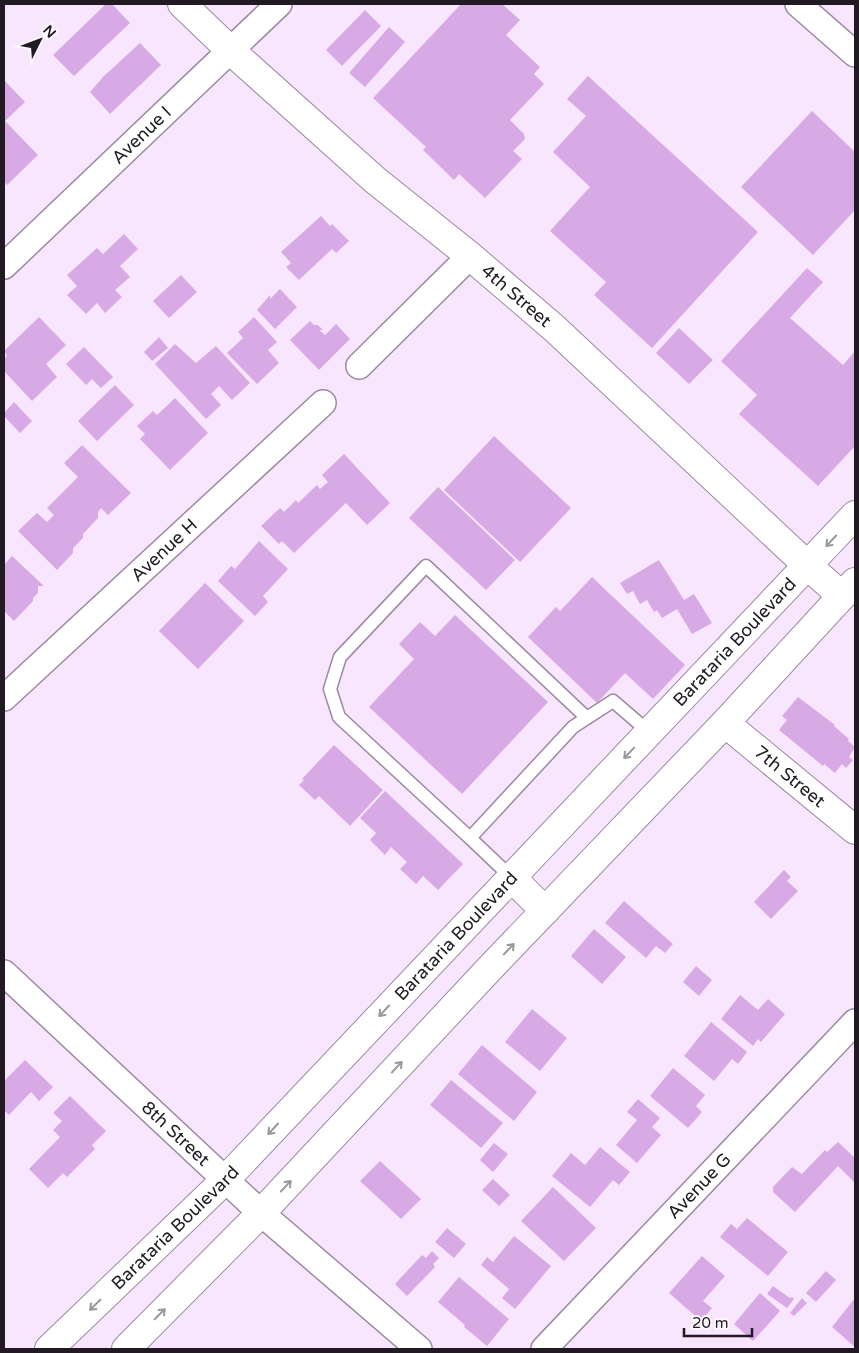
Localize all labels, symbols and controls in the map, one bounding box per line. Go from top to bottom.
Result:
north arrow [15,15,65,65]
text: N [39,22,59,42]
street label: Avenue I [107,101,176,169]
street label: 4th Street [477,260,556,332]
street label: Avenue H [126,514,202,586]
one-way arrow [825,534,837,547]
street label: Barataria Boulevard [668,573,801,711]
street label: 7th Street [750,741,830,812]
one-way arrow [623,747,635,760]
street label: Barataria Boulevard [390,867,522,1005]
one-way arrow [503,943,515,955]
one-way arrow [378,1004,390,1017]
one-way arrow [391,1061,403,1074]
street label: 8th Street [137,1096,215,1171]
one-way arrow [267,1123,279,1135]
street label: Avenue G [663,1148,736,1224]
street label: Barataria Boulevard [107,1161,244,1294]
one-way arrow [280,1179,292,1192]
one-way arrow [89,1299,102,1311]
scale bar [684,1306,752,1338]
one-way arrow [154,1309,166,1321]
text: 20 m [692,1314,729,1332]

